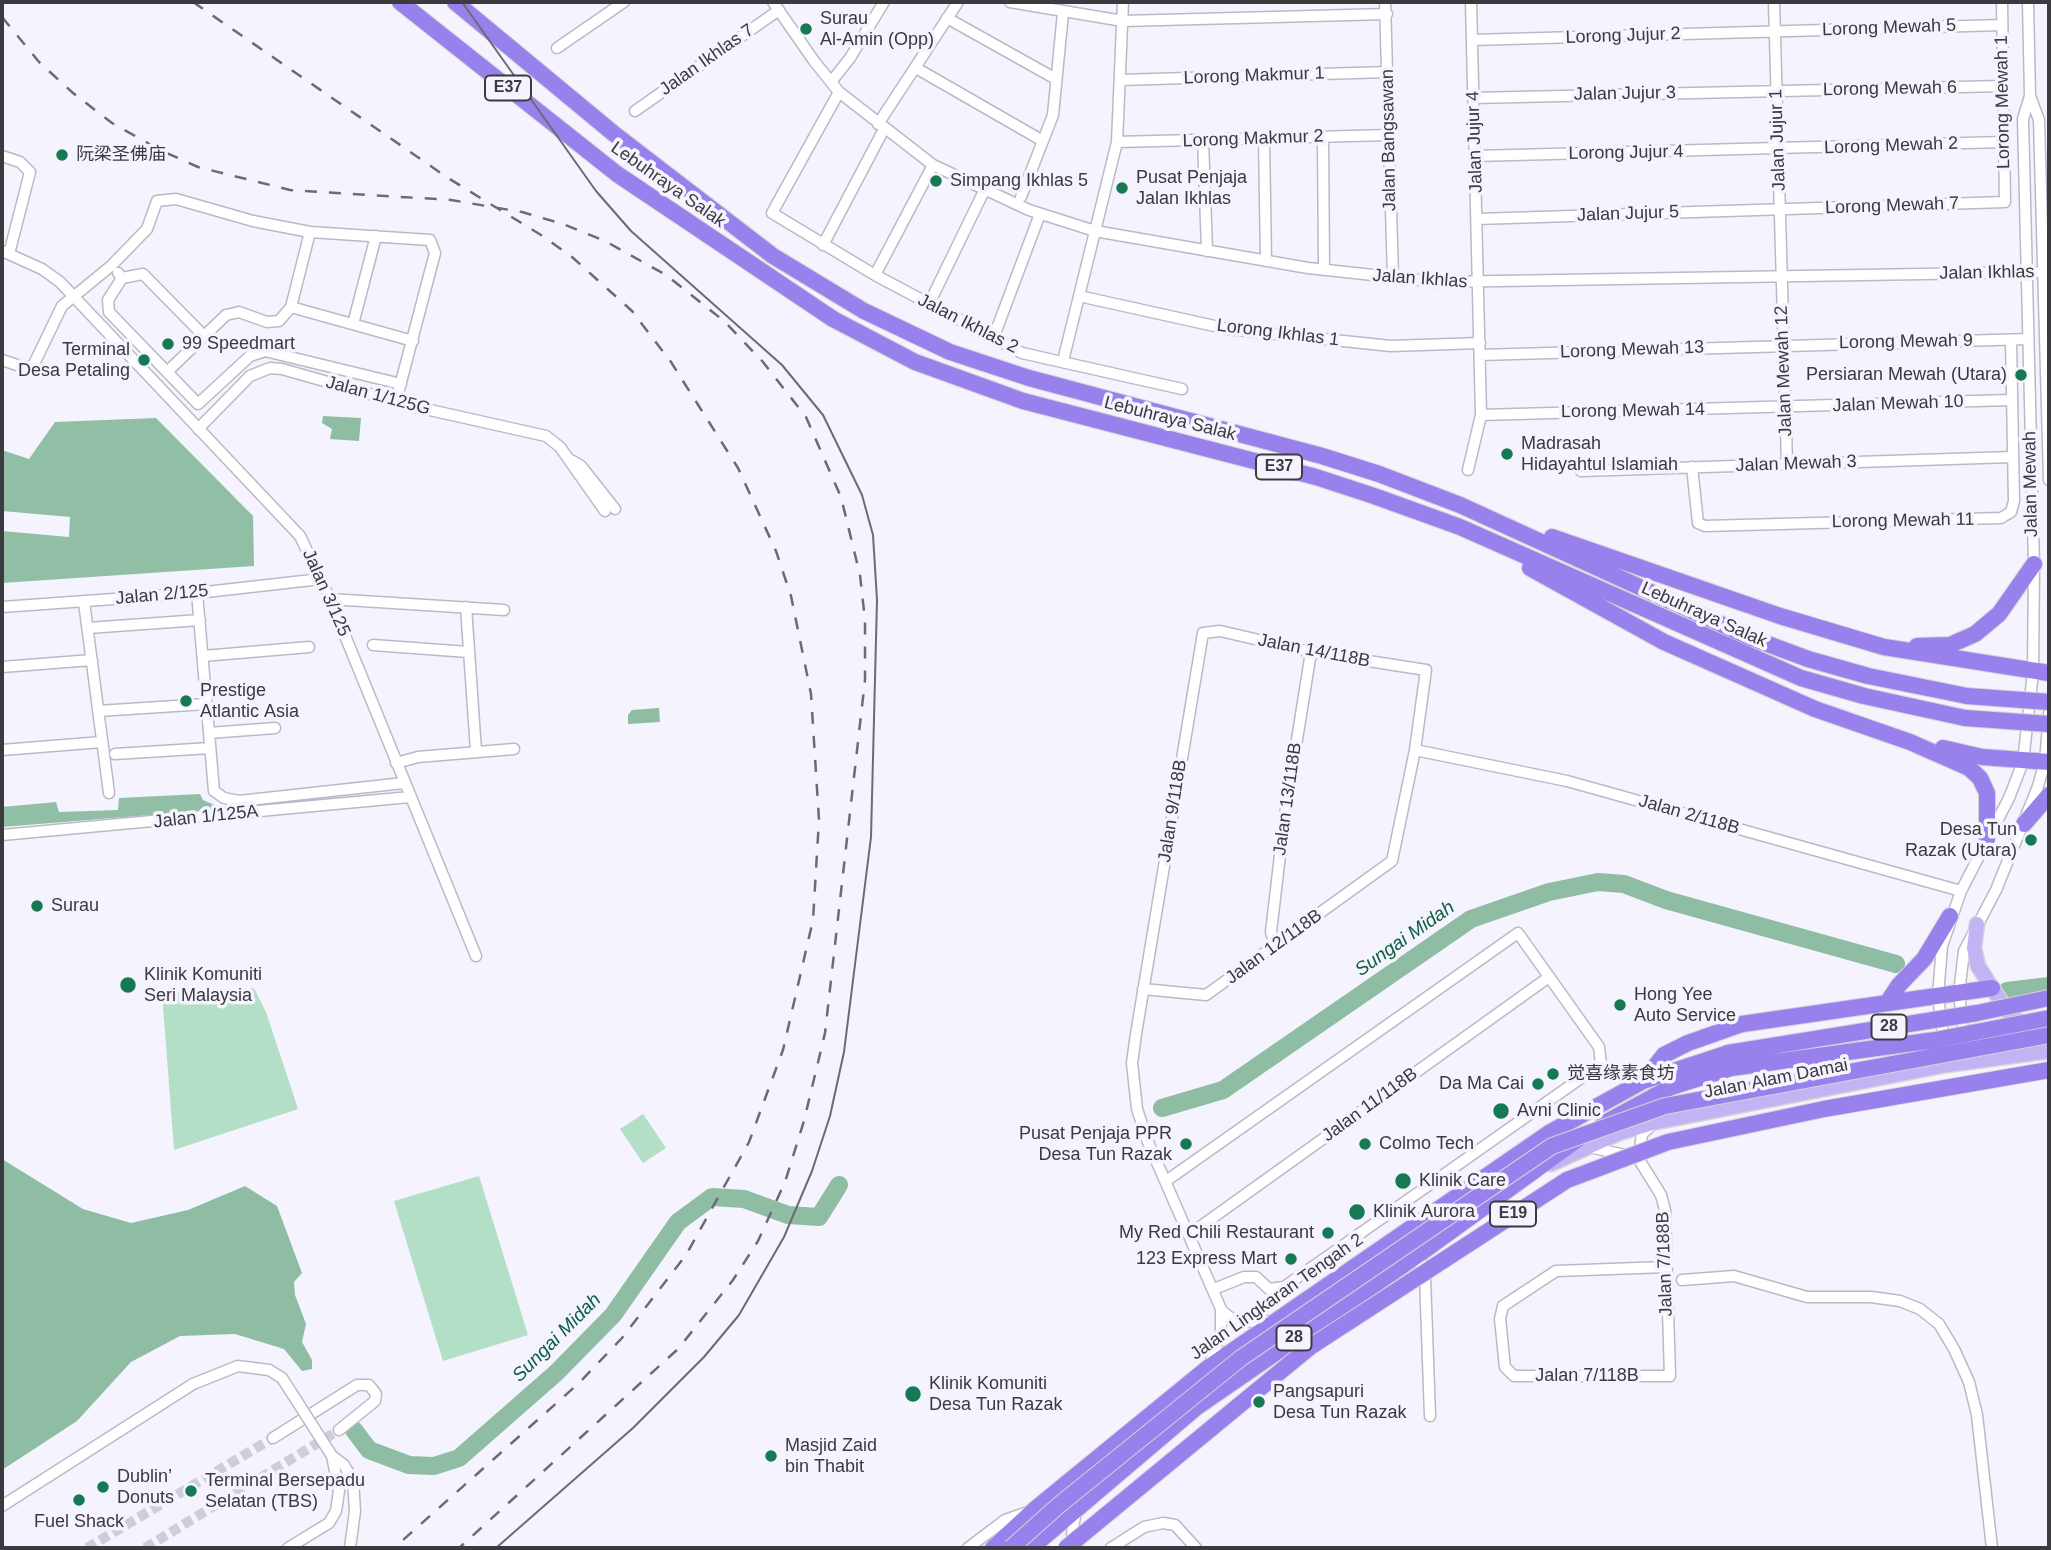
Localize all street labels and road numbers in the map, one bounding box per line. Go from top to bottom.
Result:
street label: Lorong Mewah 5 [1822,15,1956,41]
street label: Jalan Ikhlas 7 [656,20,758,100]
street label: Lorong Jujur 2 [1565,23,1681,49]
street label: Lorong Mewah 1 [1991,35,2015,169]
street label: Lorong Makmur 1 [1183,63,1325,89]
street label: Jalan Bangsawan [1377,69,1401,211]
road number: E37 [485,76,531,100]
street label: Lorong Mewah 6 [1823,77,1957,101]
street label: Jalan Jujur 3 [1574,82,1676,106]
street label: Jalan Jujur 1 [1765,89,1791,191]
street label: Jalan Jujur 4 [1462,91,1488,193]
street label: Lorong Makmur 2 [1182,126,1324,152]
street label: Lorong Mewah 2 [1824,133,1958,159]
street label: Lebuhraya Salak [606,137,730,233]
street label: Lorong Jujur 4 [1568,141,1684,165]
street label: Lorong Mewah 7 [1825,193,1959,219]
street label: Jalan Jujur 5 [1577,201,1679,227]
street label: Jalan Ikhlas [1939,261,2035,285]
street label: Jalan Ikhlas [1372,265,1468,293]
street label: Jalan Ikhlas 2 [914,289,1022,359]
street label: Jalan Mewah 12 [1771,305,1797,437]
street label: Lorong Ikhlas 1 [1216,315,1340,351]
street label: Lorong Mewah 9 [1839,330,1973,354]
street label: Lorong Mewah 13 [1560,337,1704,363]
street label: Jalan 1/125G [323,372,433,420]
street label: Jalan Mewah 10 [1832,391,1964,417]
street label: Lebuhraya Salak [1102,392,1238,446]
street label: Lorong Mewah 14 [1561,399,1705,423]
street label: Jalan Mewah [2019,431,2043,537]
street label: Jalan Mewah 3 [1735,451,1857,477]
road number: E37 [1256,454,1302,480]
street label: Lorong Mewah 11 [1831,509,1975,533]
street label: Jalan 3/125 [297,546,355,640]
street label: Lebuhraya Salak [1638,578,1770,652]
street label: Jalan 2/125 [115,580,209,610]
street label: Jalan 14/118B [1256,630,1372,672]
street label: Jalan 13/118B [1269,741,1307,857]
street label: Jalan 9/118B [1154,758,1192,864]
street label: Jalan 2/118B [1636,790,1742,840]
street label: Jalan 1/125A [153,801,259,833]
street label: Jalan 12/118B [1222,905,1326,989]
road number: 28 [1871,1015,1906,1040]
street label: Jalan Alam Damai [1702,1054,1850,1104]
street label: Jalan 11/118B [1318,1063,1422,1147]
road number: E19 [1490,1202,1536,1226]
street label: Jalan 7/188B [1652,1211,1678,1317]
street label: Jalan Lingkaran Tengah 2 [1186,1229,1368,1365]
road number: 28 [1276,1326,1312,1350]
street label: Jalan 7/118B [1535,1365,1639,1387]

